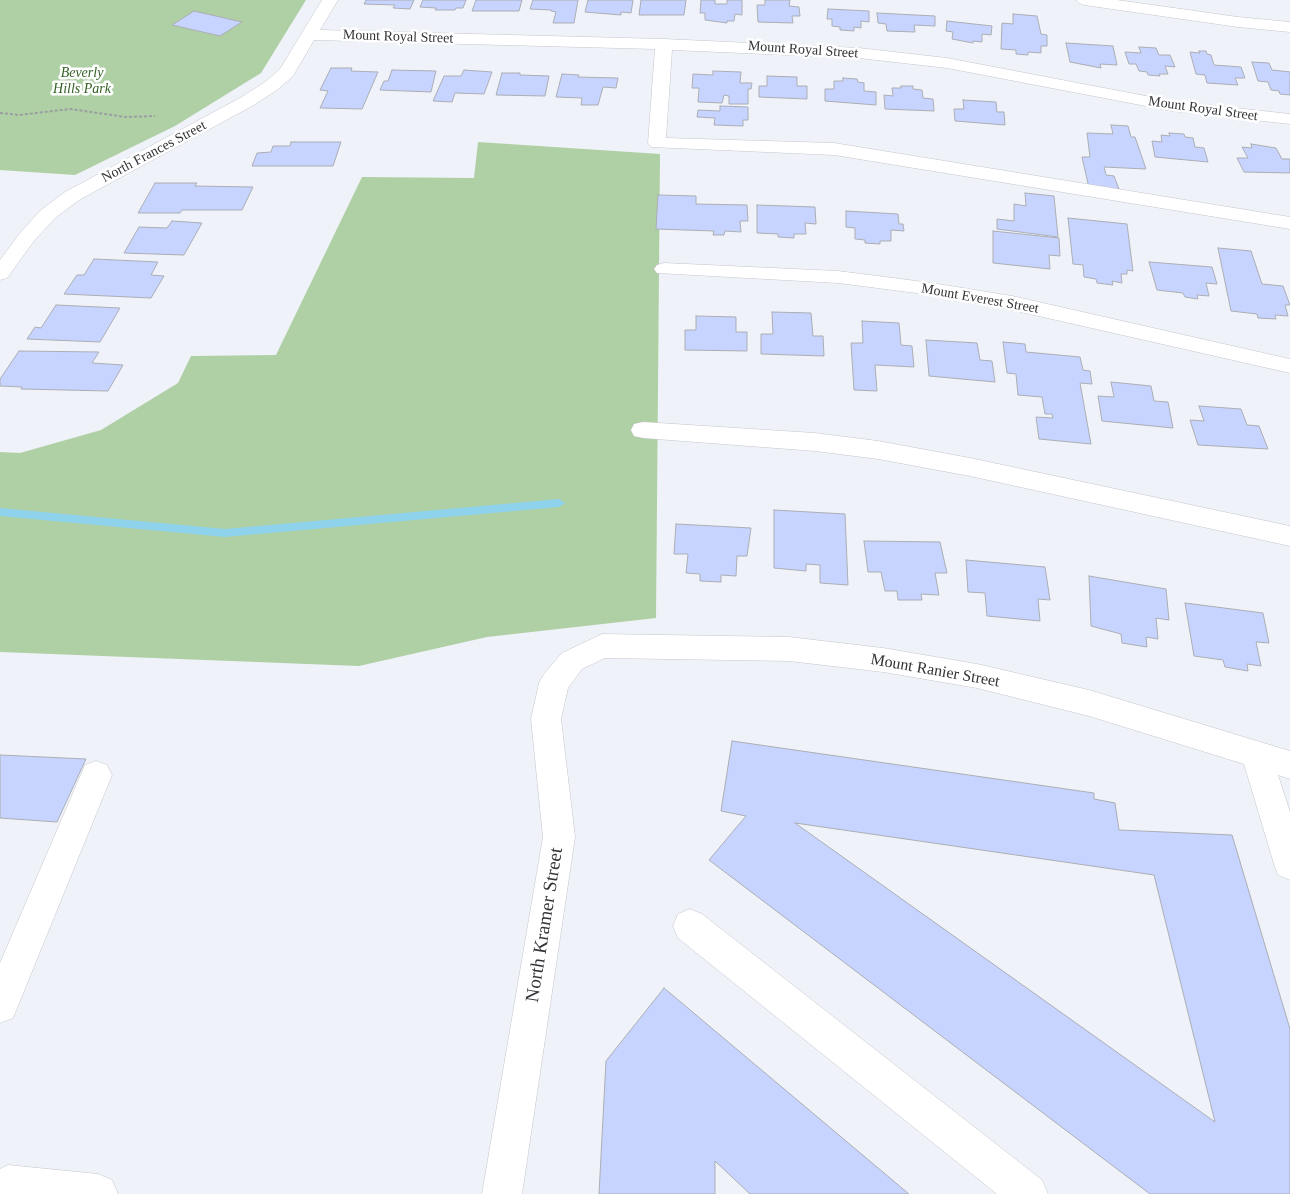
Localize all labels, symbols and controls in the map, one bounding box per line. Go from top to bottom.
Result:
street label: Mount Royal Street [343,27,453,47]
street label: Mount Royal Street [747,38,859,62]
park label: Beverly Hills Park [53,65,111,98]
street label: Mount Royal Street [1147,93,1259,125]
street label: North Frances Street [99,117,209,187]
street label: Mount Everest Street [920,280,1040,318]
street label: Mount Ranier Street [869,650,1001,692]
street label: North Kramer Street [522,846,568,1004]

